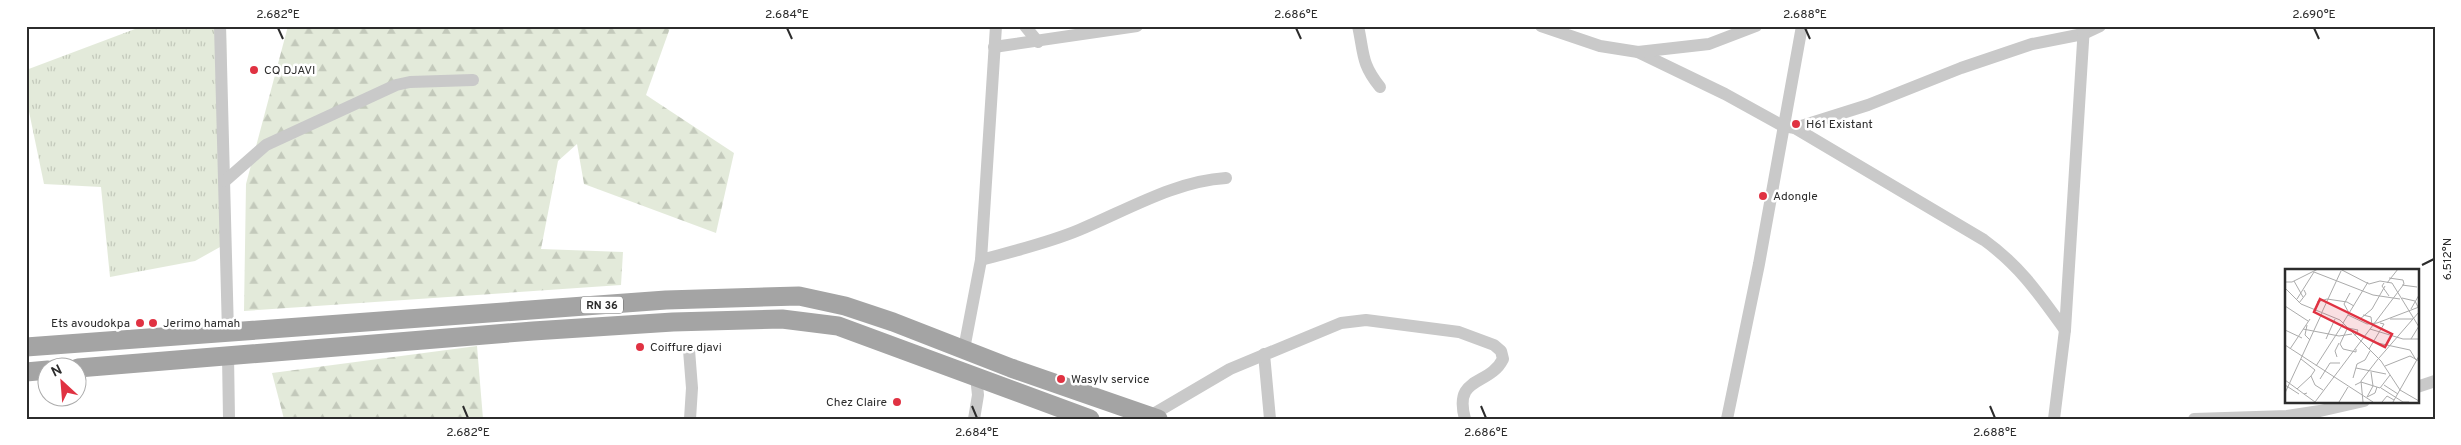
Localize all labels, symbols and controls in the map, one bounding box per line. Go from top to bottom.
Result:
text: 2.682°E [256,7,300,23]
text: 2.684°E [765,7,809,23]
text: 2.686°E [1274,7,1318,23]
text: 2.688°E [1783,7,1827,23]
text: 2.690°E [2292,7,2336,23]
place label: CQ DJAVI [264,63,315,79]
marker: CQ DJAVI [248,64,260,76]
place label: H61 Existant [1806,117,1873,133]
marker: H61 Existant [1790,118,1802,130]
place label: Adongle [1773,189,1818,205]
marker: Adongle [1757,190,1769,202]
text: 6.512°N [2440,238,2456,280]
inset map [2285,269,2418,402]
road number: RN 36 [581,296,623,314]
place label: Ets avoudokpa [51,316,130,332]
place label: Jerimo hamah [163,316,240,332]
marker: Ets avoudokpa [134,317,146,329]
marker: Jerimo hamah [147,317,159,329]
place label: Coiffure djavi [650,340,722,356]
marker: Coiffure djavi [634,341,646,353]
north arrow [38,358,88,408]
text: N [49,362,65,382]
place label: Wasylv service [1071,372,1150,388]
marker: Wasylv service [1055,373,1067,385]
place label: Chez Claire [826,395,887,411]
marker: Chez Claire [891,396,903,408]
text: 2.682°E [446,425,490,441]
text: 2.684°E [955,425,999,441]
text: 2.686°E [1464,425,1508,441]
text: 2.688°E [1973,425,2017,441]

